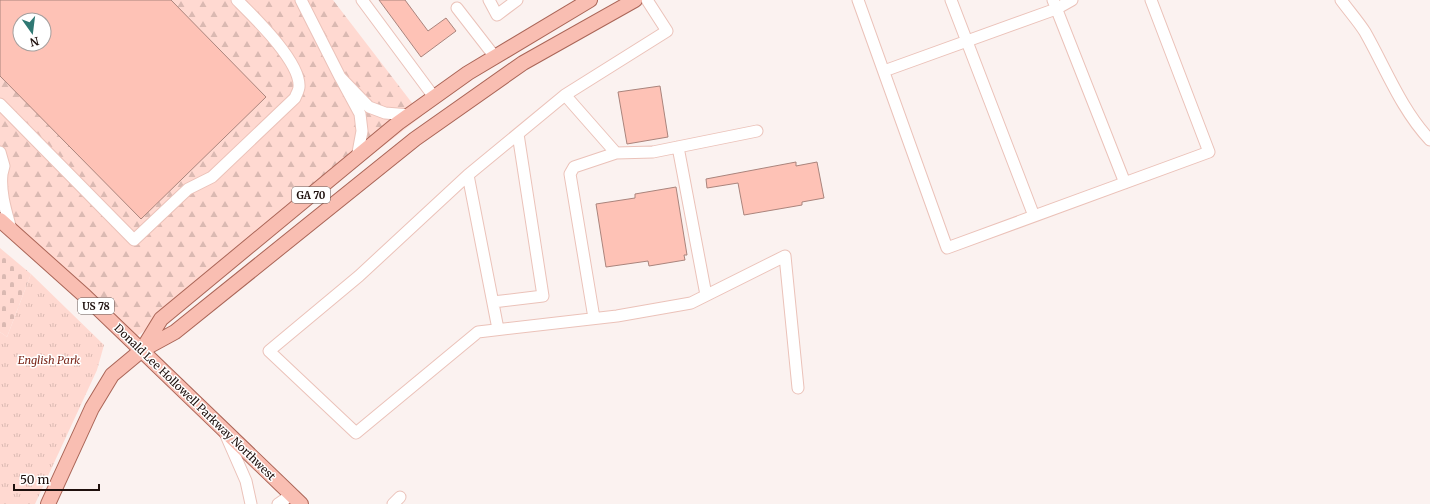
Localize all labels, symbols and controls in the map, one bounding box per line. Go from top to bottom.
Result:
north arrow [12,12,52,52]
text: N [28,34,40,50]
road number: GA 70 [292,187,330,203]
road number: US 78 [78,298,114,314]
street label: Donald Lee Hollowell Parkway Northwest [111,321,279,484]
park label: English Park [18,353,80,367]
scale bar [14,466,99,492]
text: 50 m [20,472,49,487]

